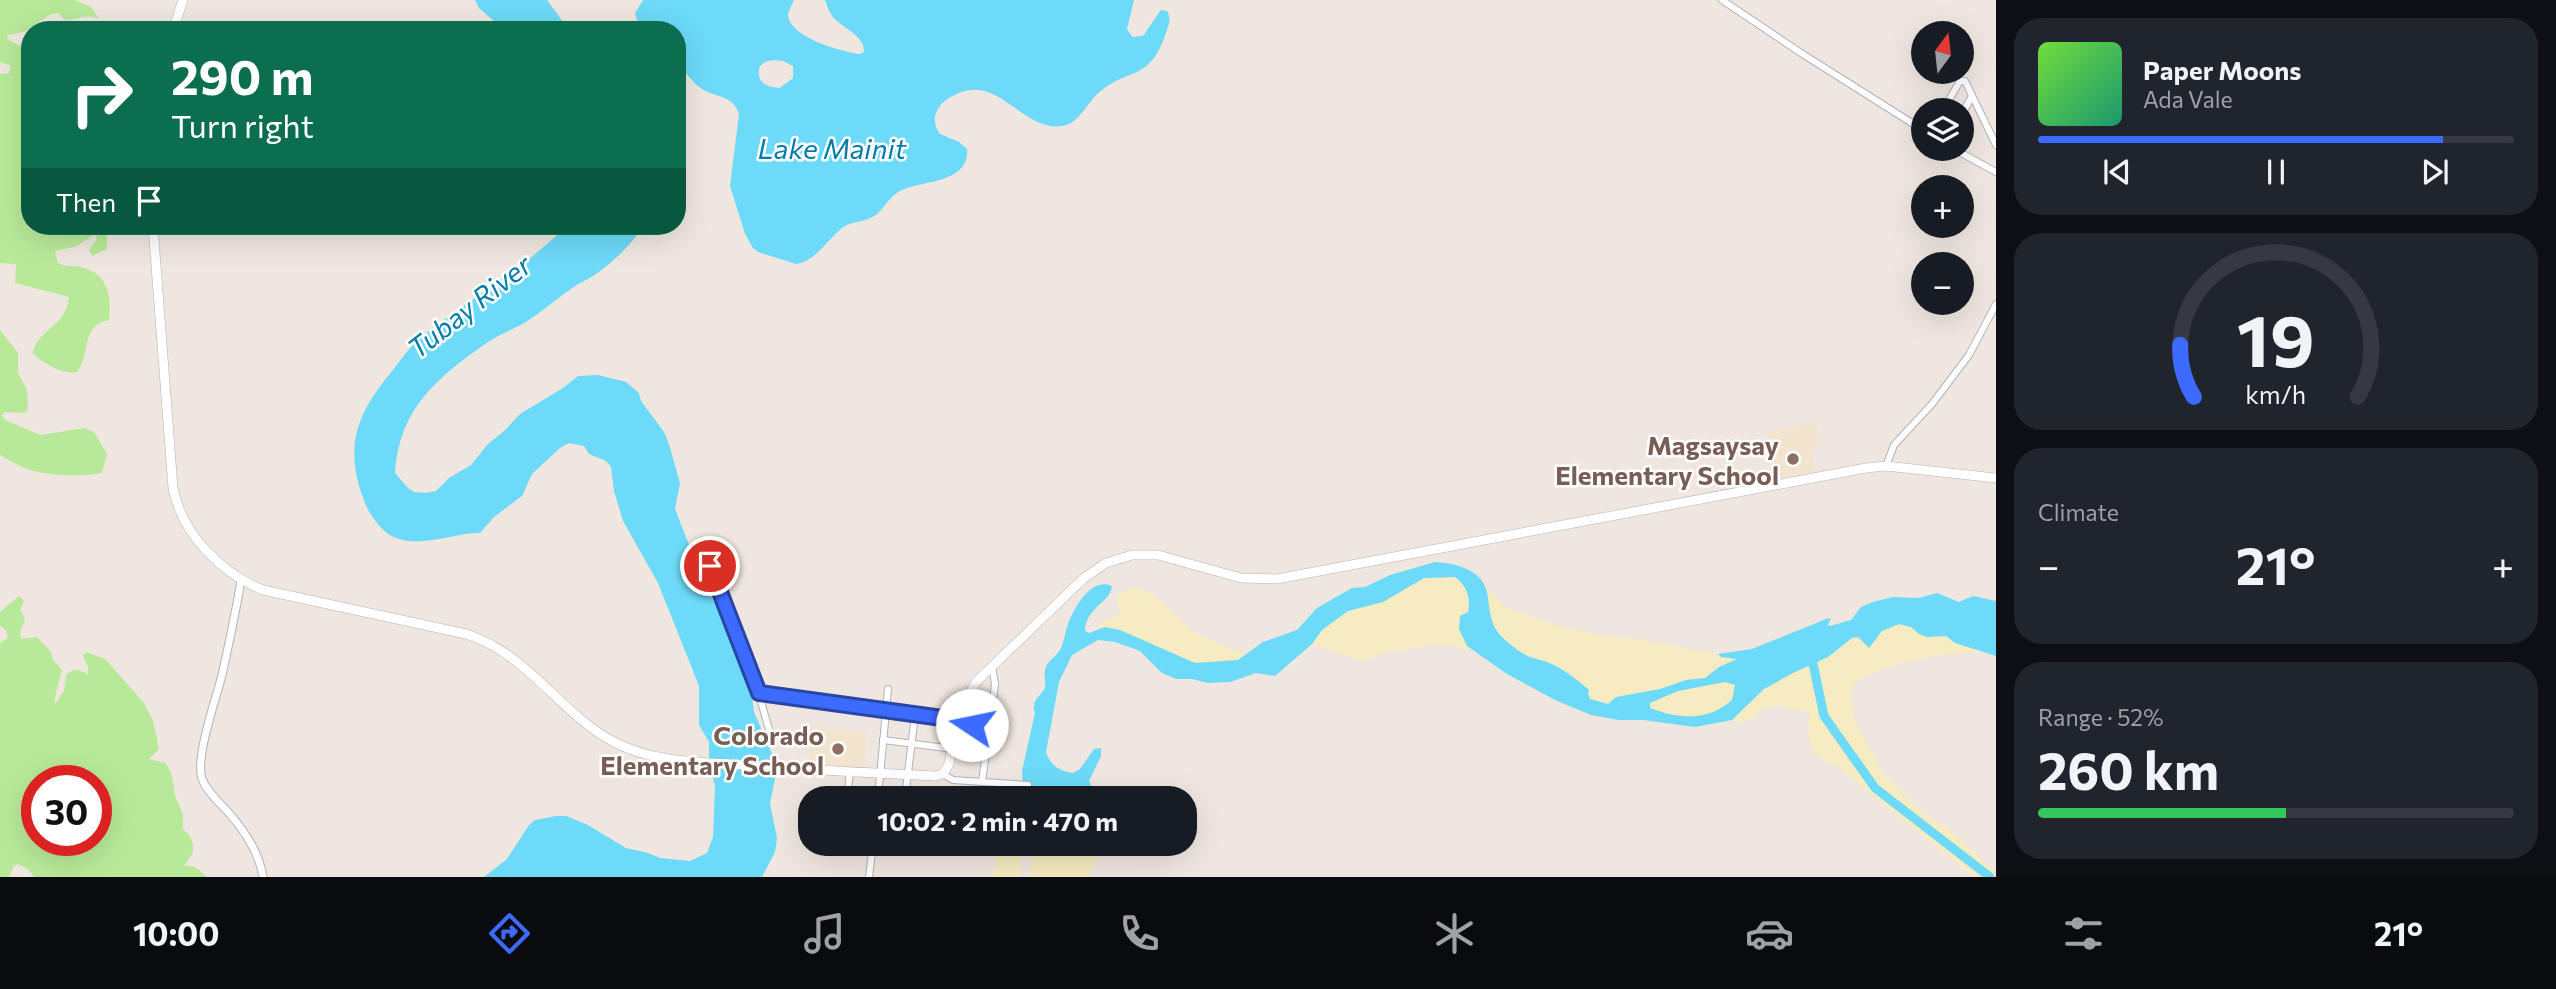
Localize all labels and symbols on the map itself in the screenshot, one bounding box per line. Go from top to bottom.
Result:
north arrow [1911,21,1974,84]
water label: Lake Mainit [758,131,907,165]
water label: Tubay River [400,247,538,365]
place label: Magsaysay Elementary School [1555,429,1779,490]
marker: Magsaysay Elementary School [1785,451,1801,467]
pin [680,536,740,596]
position arrow [935,688,1009,762]
place label: Colorado Elementary School [600,719,824,780]
marker: Colorado Elementary School [830,741,846,757]
speed limit sign: 30 [21,765,112,856]

